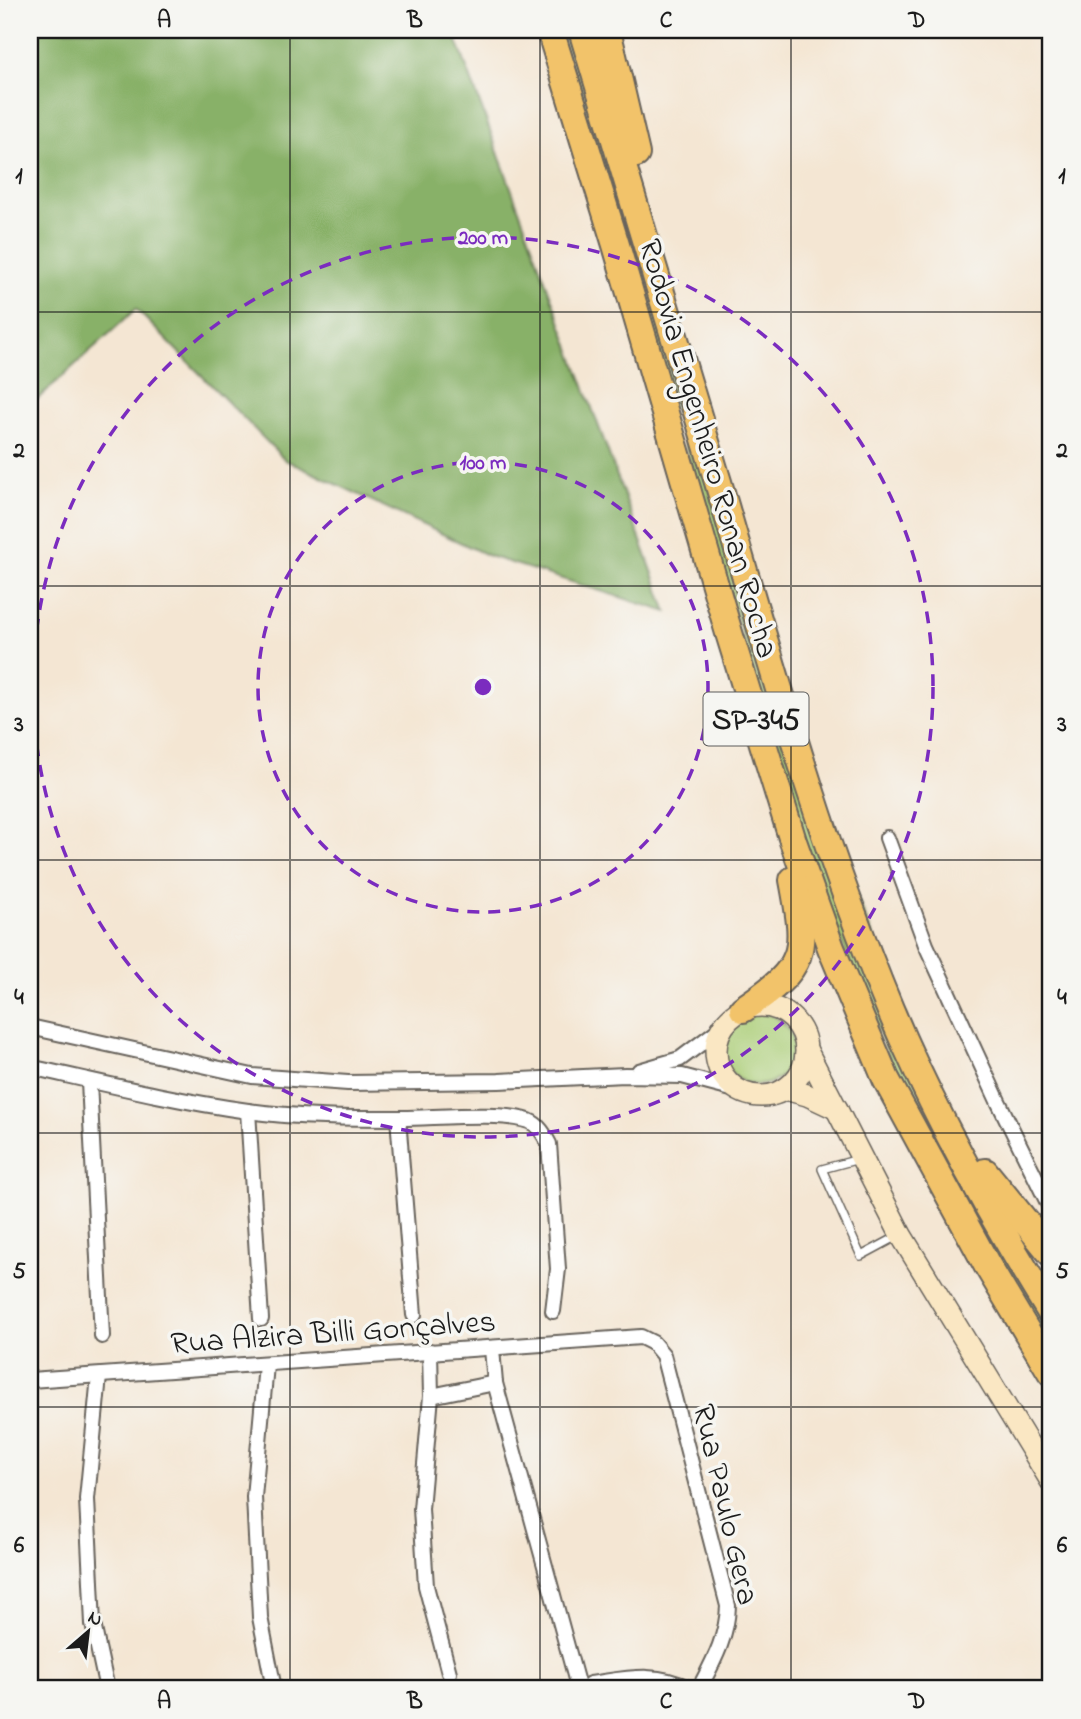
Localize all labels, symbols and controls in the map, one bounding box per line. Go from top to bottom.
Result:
text: A [157,5,171,38]
text: B [406,5,423,38]
text: C [660,5,673,38]
text: D [908,5,925,38]
text: 1 [15,161,23,194]
text: 1 [1058,161,1066,194]
text: 200 m [457,224,508,254]
street label: Rodovia Engenheiro Ronan Rocha [624,234,789,664]
text: 2 [12,435,25,468]
text: 2 [1055,435,1068,468]
text: 100 m [460,449,506,479]
centre of rings [471,675,495,699]
road number: SP-345 [704,692,808,746]
text: 3 [13,709,24,742]
text: 3 [1056,709,1067,742]
text: 4 [14,982,24,1015]
text: 4 [1057,982,1067,1015]
text: 5 [12,1256,26,1289]
text: 5 [1055,1256,1069,1289]
street label: Rua Alzira Billi Gonçalves [169,1300,497,1369]
street label: Rua Paulo Gera [678,1400,770,1610]
text: 6 [14,1530,25,1563]
text: 6 [1057,1530,1068,1563]
north arrow [52,1596,122,1666]
text: N [83,1604,107,1634]
text: A [157,1686,171,1719]
text: B [406,1686,423,1719]
text: C [660,1686,673,1719]
text: D [908,1686,925,1719]

